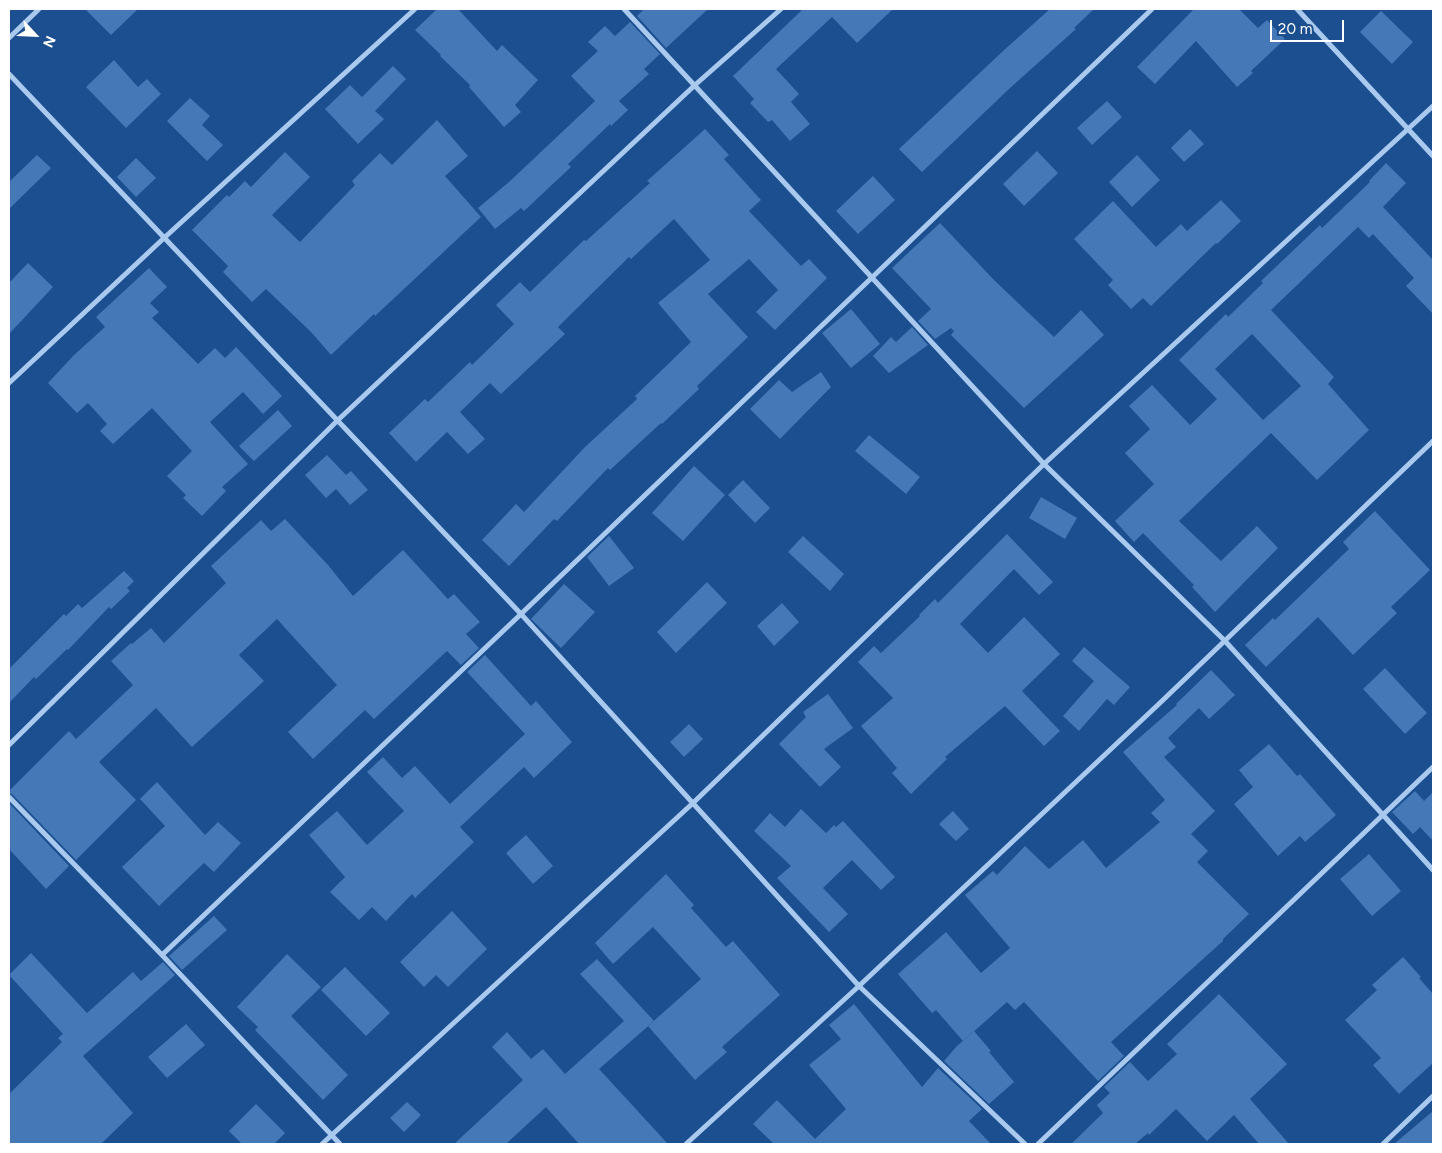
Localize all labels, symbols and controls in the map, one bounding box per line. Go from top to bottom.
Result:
north arrow [10,10,60,60]
scale bar [1272,10,1346,42]
text: 20 m [1278,20,1312,38]
text: N [39,33,59,50]

